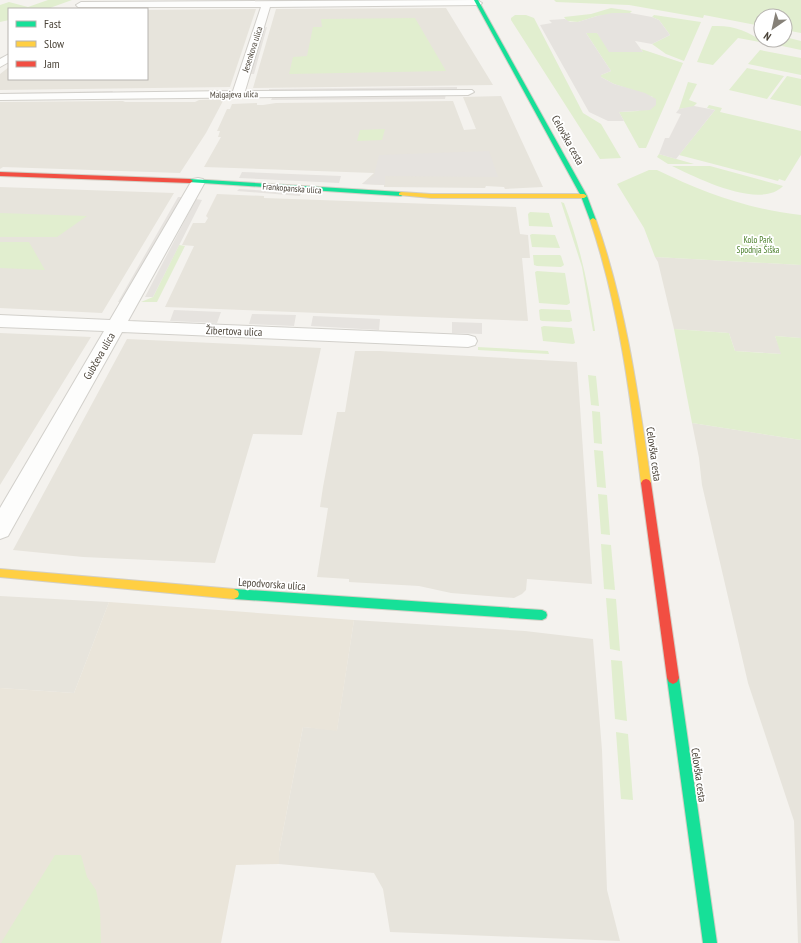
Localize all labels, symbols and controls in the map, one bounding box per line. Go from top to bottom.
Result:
legend [8,8,148,80]
north arrow [753,8,793,48]
text: Fast [44,16,62,31]
street label: Jesenkova ulica [239,24,265,74]
text: N [761,29,774,44]
text: Slow [44,36,65,51]
text: Jam [43,56,60,71]
street label: Malgajeva ulica [210,88,259,101]
street label: Celovška cesta [549,113,587,167]
street label: Frankopanska ulica [262,180,322,196]
park label: Kolo Park Spodnja Šiška [737,234,780,256]
street label: Žibertova ulica [206,323,262,339]
street label: Gubčeva ulica [80,330,118,382]
street label: Celovška cesta [643,426,665,482]
street label: Lepodvorska ulica [238,575,306,593]
street label: Celovška cesta [688,747,710,803]

